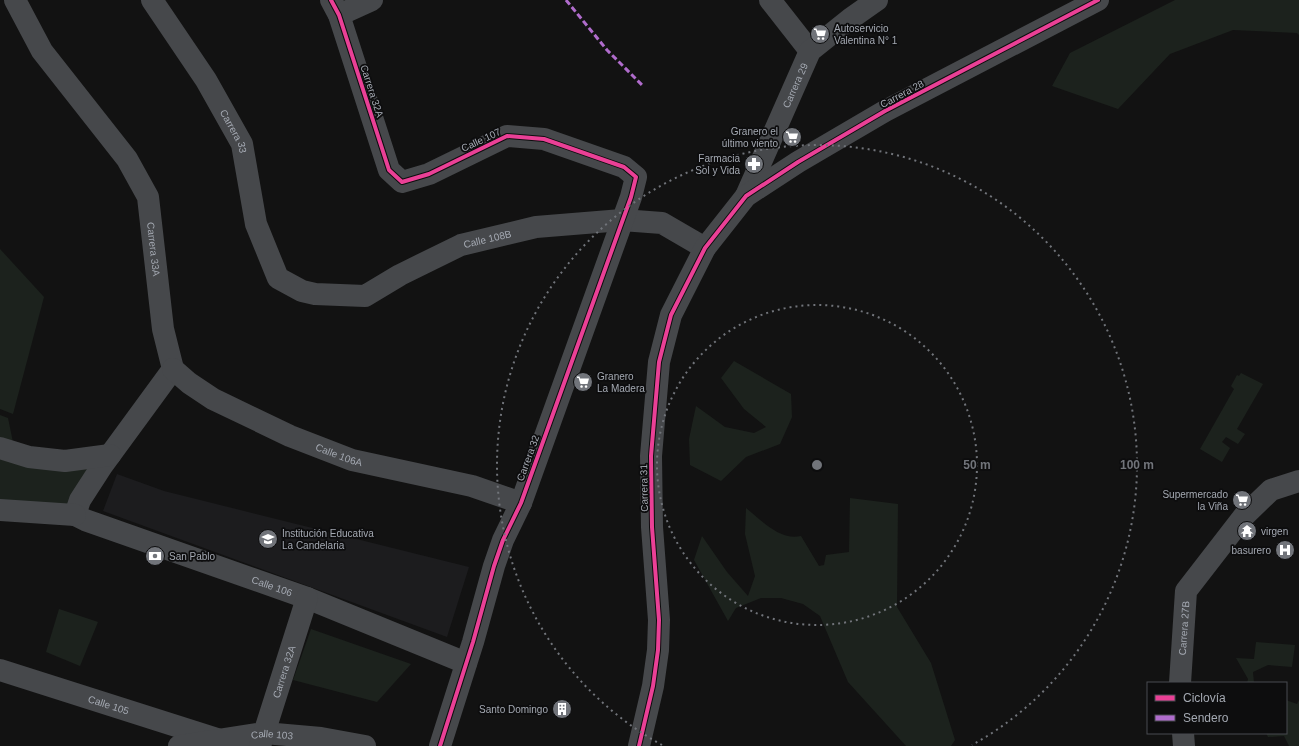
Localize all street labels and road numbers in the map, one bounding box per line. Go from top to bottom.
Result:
street label: Carrera 29 [780,61,810,109]
street label: Carrera 32A [358,63,386,119]
street label: Carrera 28 [878,78,926,110]
street label: Carrera 33 [218,107,249,154]
street label: Calle 107 [460,126,503,154]
street label: Carrera 33A [145,221,163,277]
street label: Calle 108B [462,228,513,250]
street label: Carrera 32 [515,433,541,482]
street label: Calle 106A [314,441,364,468]
street label: Carrera 31 [638,464,650,512]
street label: Calle 106 [250,574,294,598]
street label: Carrera 27B [1176,600,1191,656]
street label: Carrera 32A [270,644,297,699]
street label: Calle 105 [87,693,131,716]
street label: Calle 103 [250,727,294,741]

